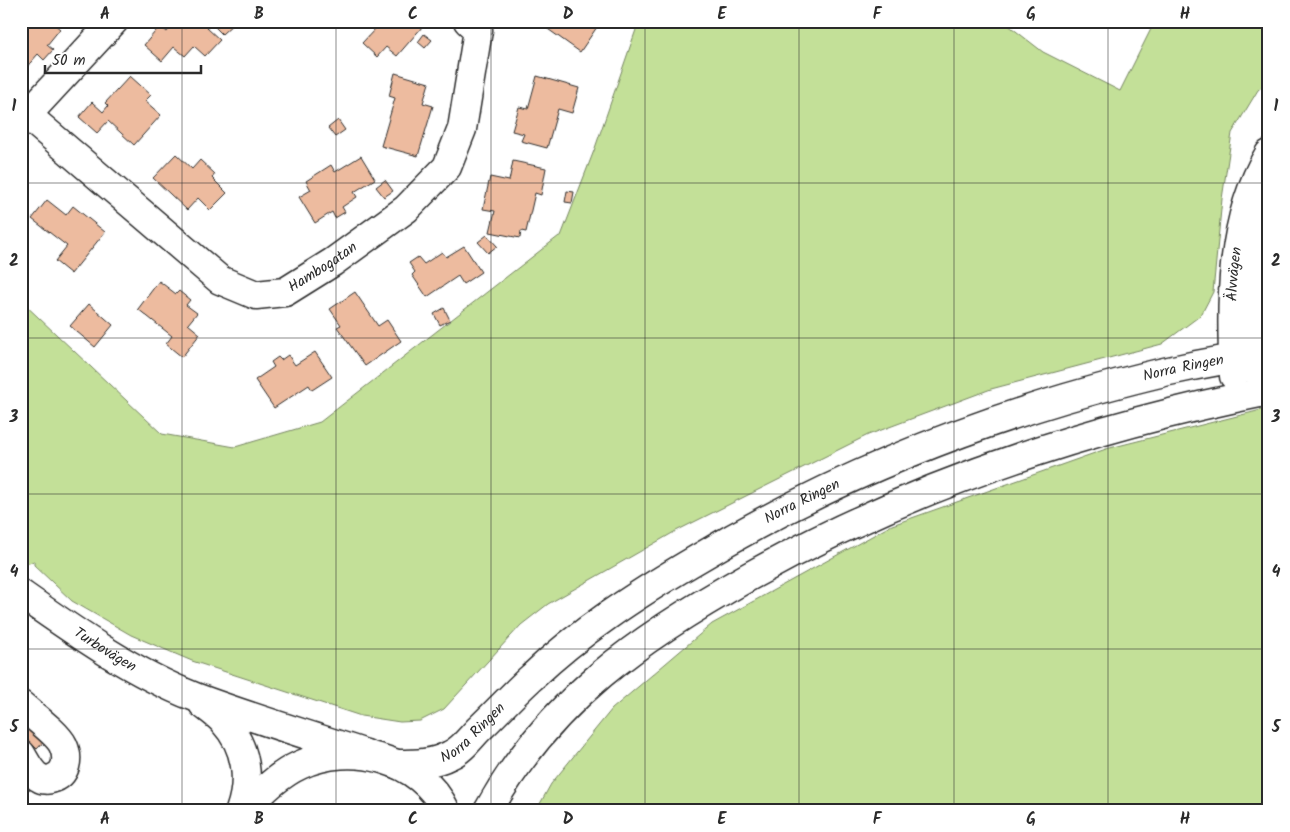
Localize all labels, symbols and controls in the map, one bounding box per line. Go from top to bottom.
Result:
text: A [100,2,110,27]
text: B [254,2,264,27]
text: C [408,2,418,27]
text: D [563,2,574,27]
text: E [718,2,728,27]
text: F [873,2,883,27]
text: G [1026,2,1036,27]
text: H [1180,2,1190,27]
scale bar [45,42,201,74]
text: 50 m [52,49,86,73]
text: 1 [12,94,17,119]
text: 1 [1274,94,1279,119]
street label: Hambogatan [283,236,363,299]
street label: Älvvägen [1221,245,1249,302]
text: 2 [9,249,19,274]
text: 2 [1271,249,1281,274]
street label: Norra Ringen [1140,348,1226,389]
text: 3 [9,405,19,430]
text: 3 [1271,405,1281,430]
street label: Norra Ringen [760,473,844,531]
text: 4 [10,560,19,585]
text: 4 [1272,560,1281,585]
street label: Turbovägen [68,621,141,679]
street label: Norra Ringen [436,697,511,770]
text: 5 [9,715,20,740]
text: 5 [1271,715,1282,740]
text: A [100,807,110,832]
text: B [254,807,264,832]
text: C [408,807,418,832]
text: D [563,807,574,832]
text: E [718,807,728,832]
text: F [873,807,883,832]
text: G [1026,807,1036,832]
text: H [1180,807,1190,832]

